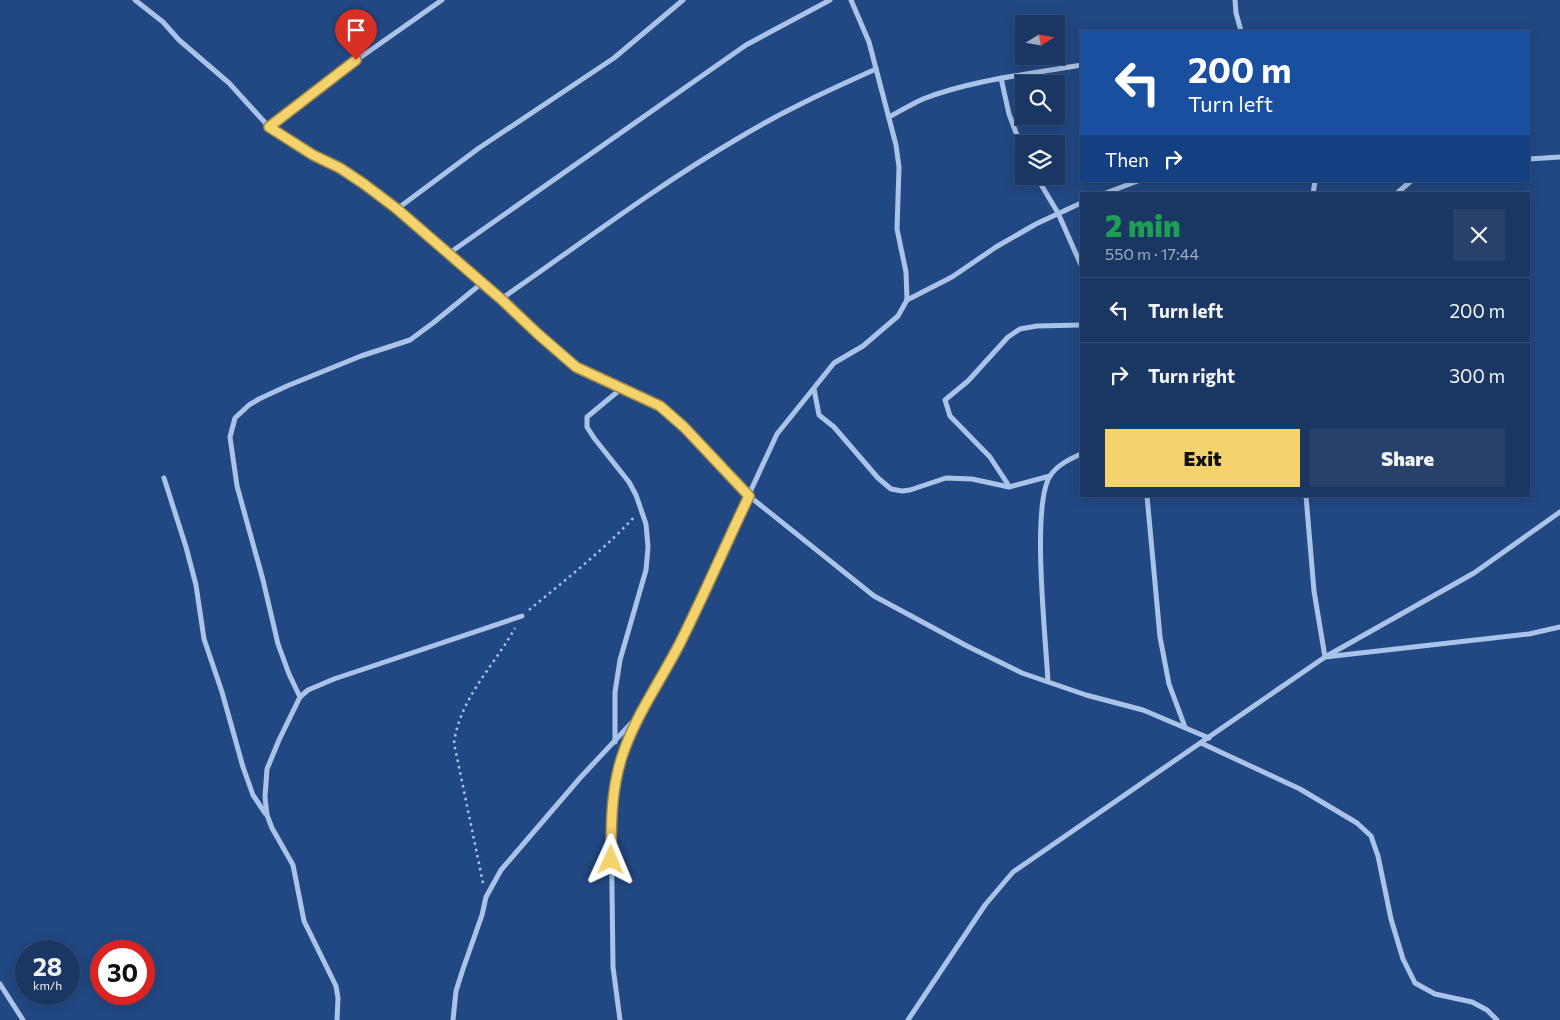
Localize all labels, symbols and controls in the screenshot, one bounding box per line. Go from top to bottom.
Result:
pin [335,9,377,60]
north arrow [1015,15,1065,65]
map controls [1015,15,1065,185]
icon: arrive [342,16,370,44]
text: 200 m [1188,47,1291,90]
icon: left [1105,50,1170,115]
button: search [1015,75,1065,125]
text: Turn left [1188,90,1273,117]
button: layers [1015,135,1065,185]
icon: right [1159,145,1187,173]
text: Then [1105,148,1149,171]
text: 2 min [1105,206,1180,243]
button: close [1453,209,1505,261]
text: 550 m · 17:44 [1105,244,1199,263]
icon: left [1105,296,1133,324]
text: Turn left [1148,299,1223,322]
text: 200 m [1450,299,1505,322]
icon: right [1105,361,1133,389]
text: Turn right [1148,364,1235,387]
text: 300 m [1449,364,1505,387]
button: Exit [1105,429,1300,487]
button: Share [1310,429,1505,487]
position arrow [584,833,636,885]
speed limit sign: 30 [90,940,155,1005]
text: 28 [33,951,62,981]
text: km/h [33,978,62,992]

